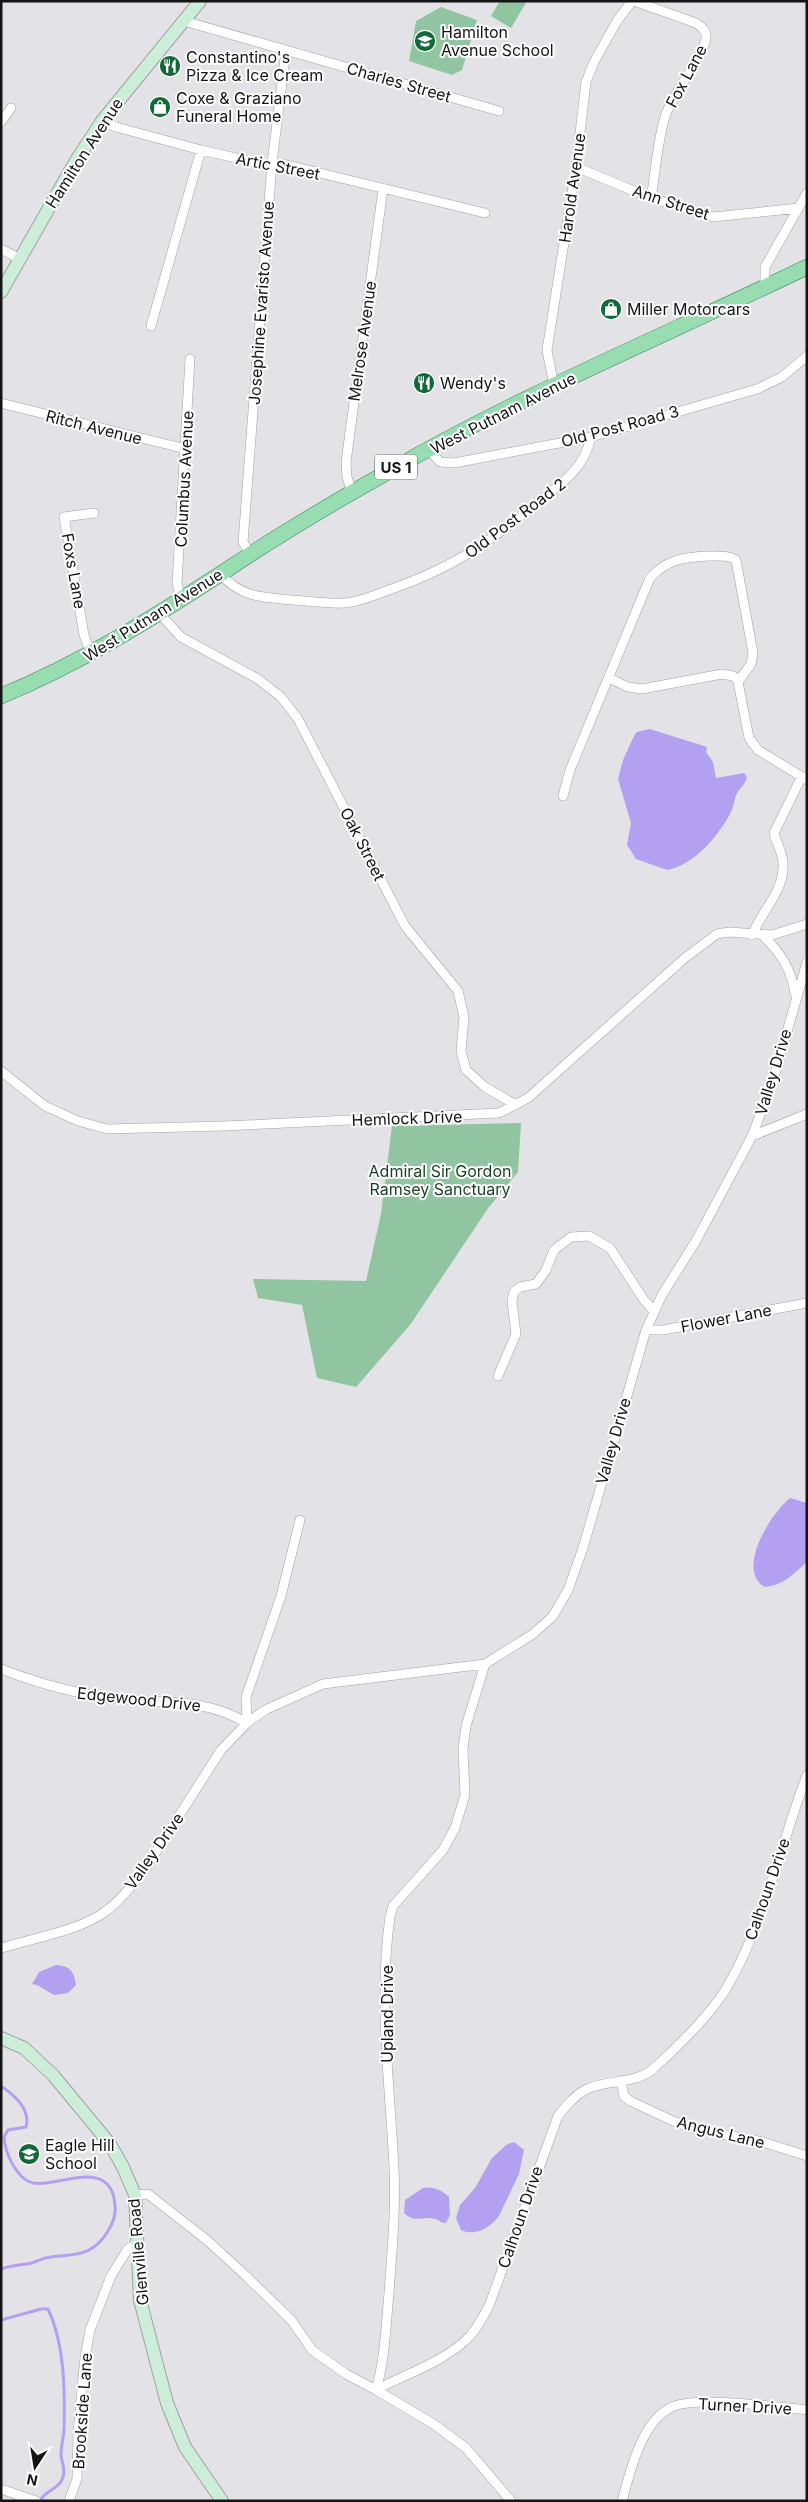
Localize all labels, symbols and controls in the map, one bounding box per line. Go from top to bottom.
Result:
place label: Hamilton Avenue School [441,22,554,60]
school or university icon: Hamilton Avenue School [413,29,437,53]
street label: Fox Lane [661,41,711,111]
place label: Constantino's Pizza & Ice Cream [186,47,323,85]
restaurant icon: Constantino's Pizza & Ice Cream [158,54,182,78]
street label: Charles Street [344,58,454,106]
place label: Coxe & Graziano Funeral Home [176,88,302,126]
street label: Hamilton Avenue [41,94,127,212]
shop icon: Coxe & Graziano Funeral Home [148,95,172,119]
street label: Harold Avenue [554,132,590,244]
street label: Artic Street [234,148,322,184]
street label: Ann Street [630,180,712,224]
street label: Josephine Evaristo Avenue [244,200,278,406]
street label: Melrose Avenue [344,279,380,403]
shop icon: Miller Motorcars [599,297,623,321]
place label: Miller Motorcars [627,299,750,319]
street label: West Putnam Avenue [427,368,579,458]
restaurant icon: Wendy's [412,371,436,395]
place label: Wendy's [440,373,506,393]
street label: Old Post Road 3 [559,401,681,451]
street label: Ritch Avenue [44,405,144,449]
street label: Columbus Avenue [170,410,198,548]
road number: US 1 [375,454,417,480]
street label: Old Post Road 2 [461,474,569,562]
street label: Foxs Lane [58,532,90,610]
street label: West Putnam Avenue [80,564,226,666]
street label: Oak Street [336,804,390,884]
street label: Valley Drive [750,1026,796,1118]
street label: Hemlock Drive [351,1106,463,1130]
park label: Admiral Sir Gordon Ramsey Sanctuary [369,1161,511,1199]
street label: Flower Lane [679,1299,773,1337]
street label: Valley Drive [591,1395,635,1487]
street label: Edgewood Drive [76,1683,202,1715]
street label: Valley Drive [120,1809,188,1893]
street label: Calhoun Drive [740,1835,794,1943]
street label: Upland Drive [377,1965,397,2063]
street label: Angus Lane [675,2111,767,2153]
place label: Eagle Hill School [45,2135,115,2173]
school or university icon: Eagle Hill School [17,2142,41,2166]
street label: Calhoun Drive [493,2163,547,2271]
street label: Glenville Road [123,2198,153,2306]
street label: Brookside Lane [68,2352,96,2470]
street label: Turner Drive [698,2394,792,2418]
north arrow [10,2442,60,2492]
text: N [25,2471,39,2490]

